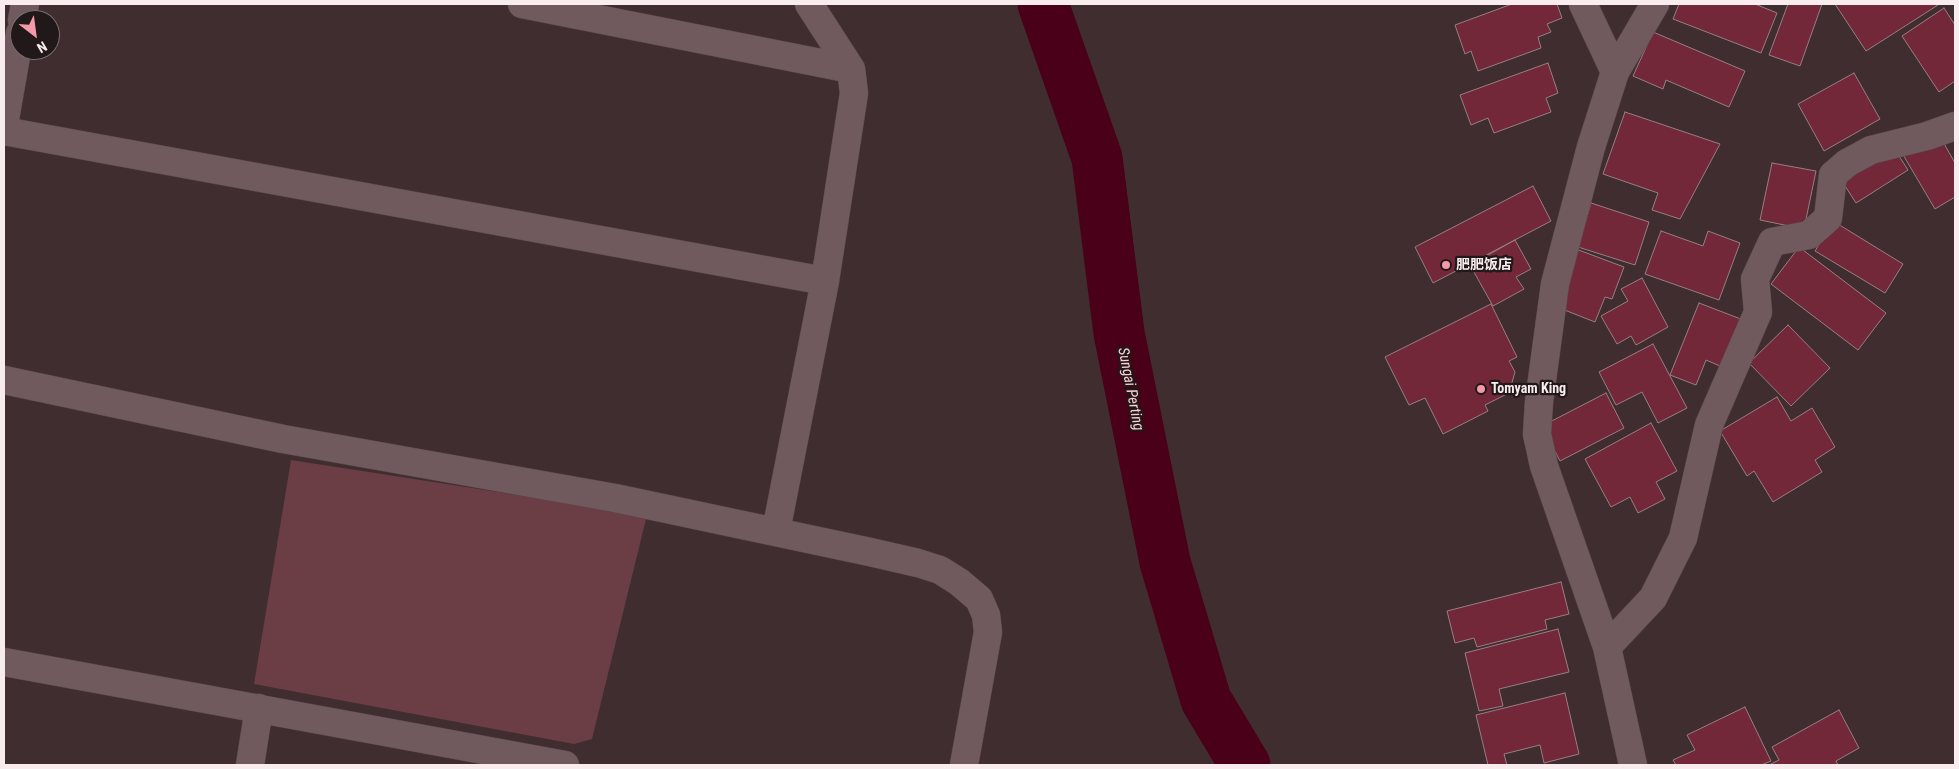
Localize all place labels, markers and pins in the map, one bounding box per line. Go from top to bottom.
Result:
place label: 肥肥饭店 [1456,257,1512,273]
marker: 肥肥饭店 [1440,259,1452,271]
place label: Tomyam King [1491,381,1566,397]
marker: Tomyam King [1475,383,1487,395]

